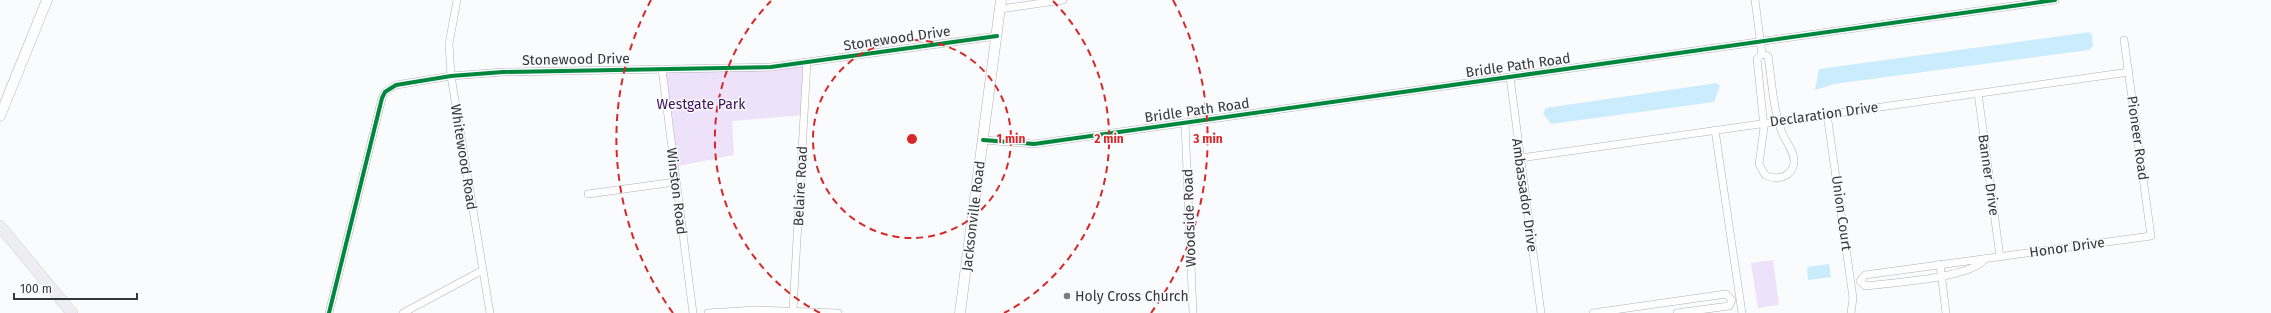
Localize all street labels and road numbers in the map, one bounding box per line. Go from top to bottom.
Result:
street label: Stonewood Drive [843,23,952,54]
street label: Stonewood Drive [522,50,630,69]
street label: Bridle Path Road [1464,50,1572,81]
street label: Bridle Path Road [1143,95,1251,126]
street label: Pioneer Road [2123,95,2152,181]
street label: Declaration Drive [1769,98,1879,131]
street label: Whitewood Road [447,103,480,211]
street label: Banner Drive [1974,133,2003,217]
street label: Ambassador Drive [1508,137,1541,253]
street label: Belaire Road [790,145,811,227]
street label: Winston Road [663,147,690,236]
street label: Jacksonville Road [958,160,989,272]
street label: Woodside Road [1179,168,1200,268]
street label: Union Court [1828,174,1855,253]
street label: Honor Drive [2028,234,2106,261]

